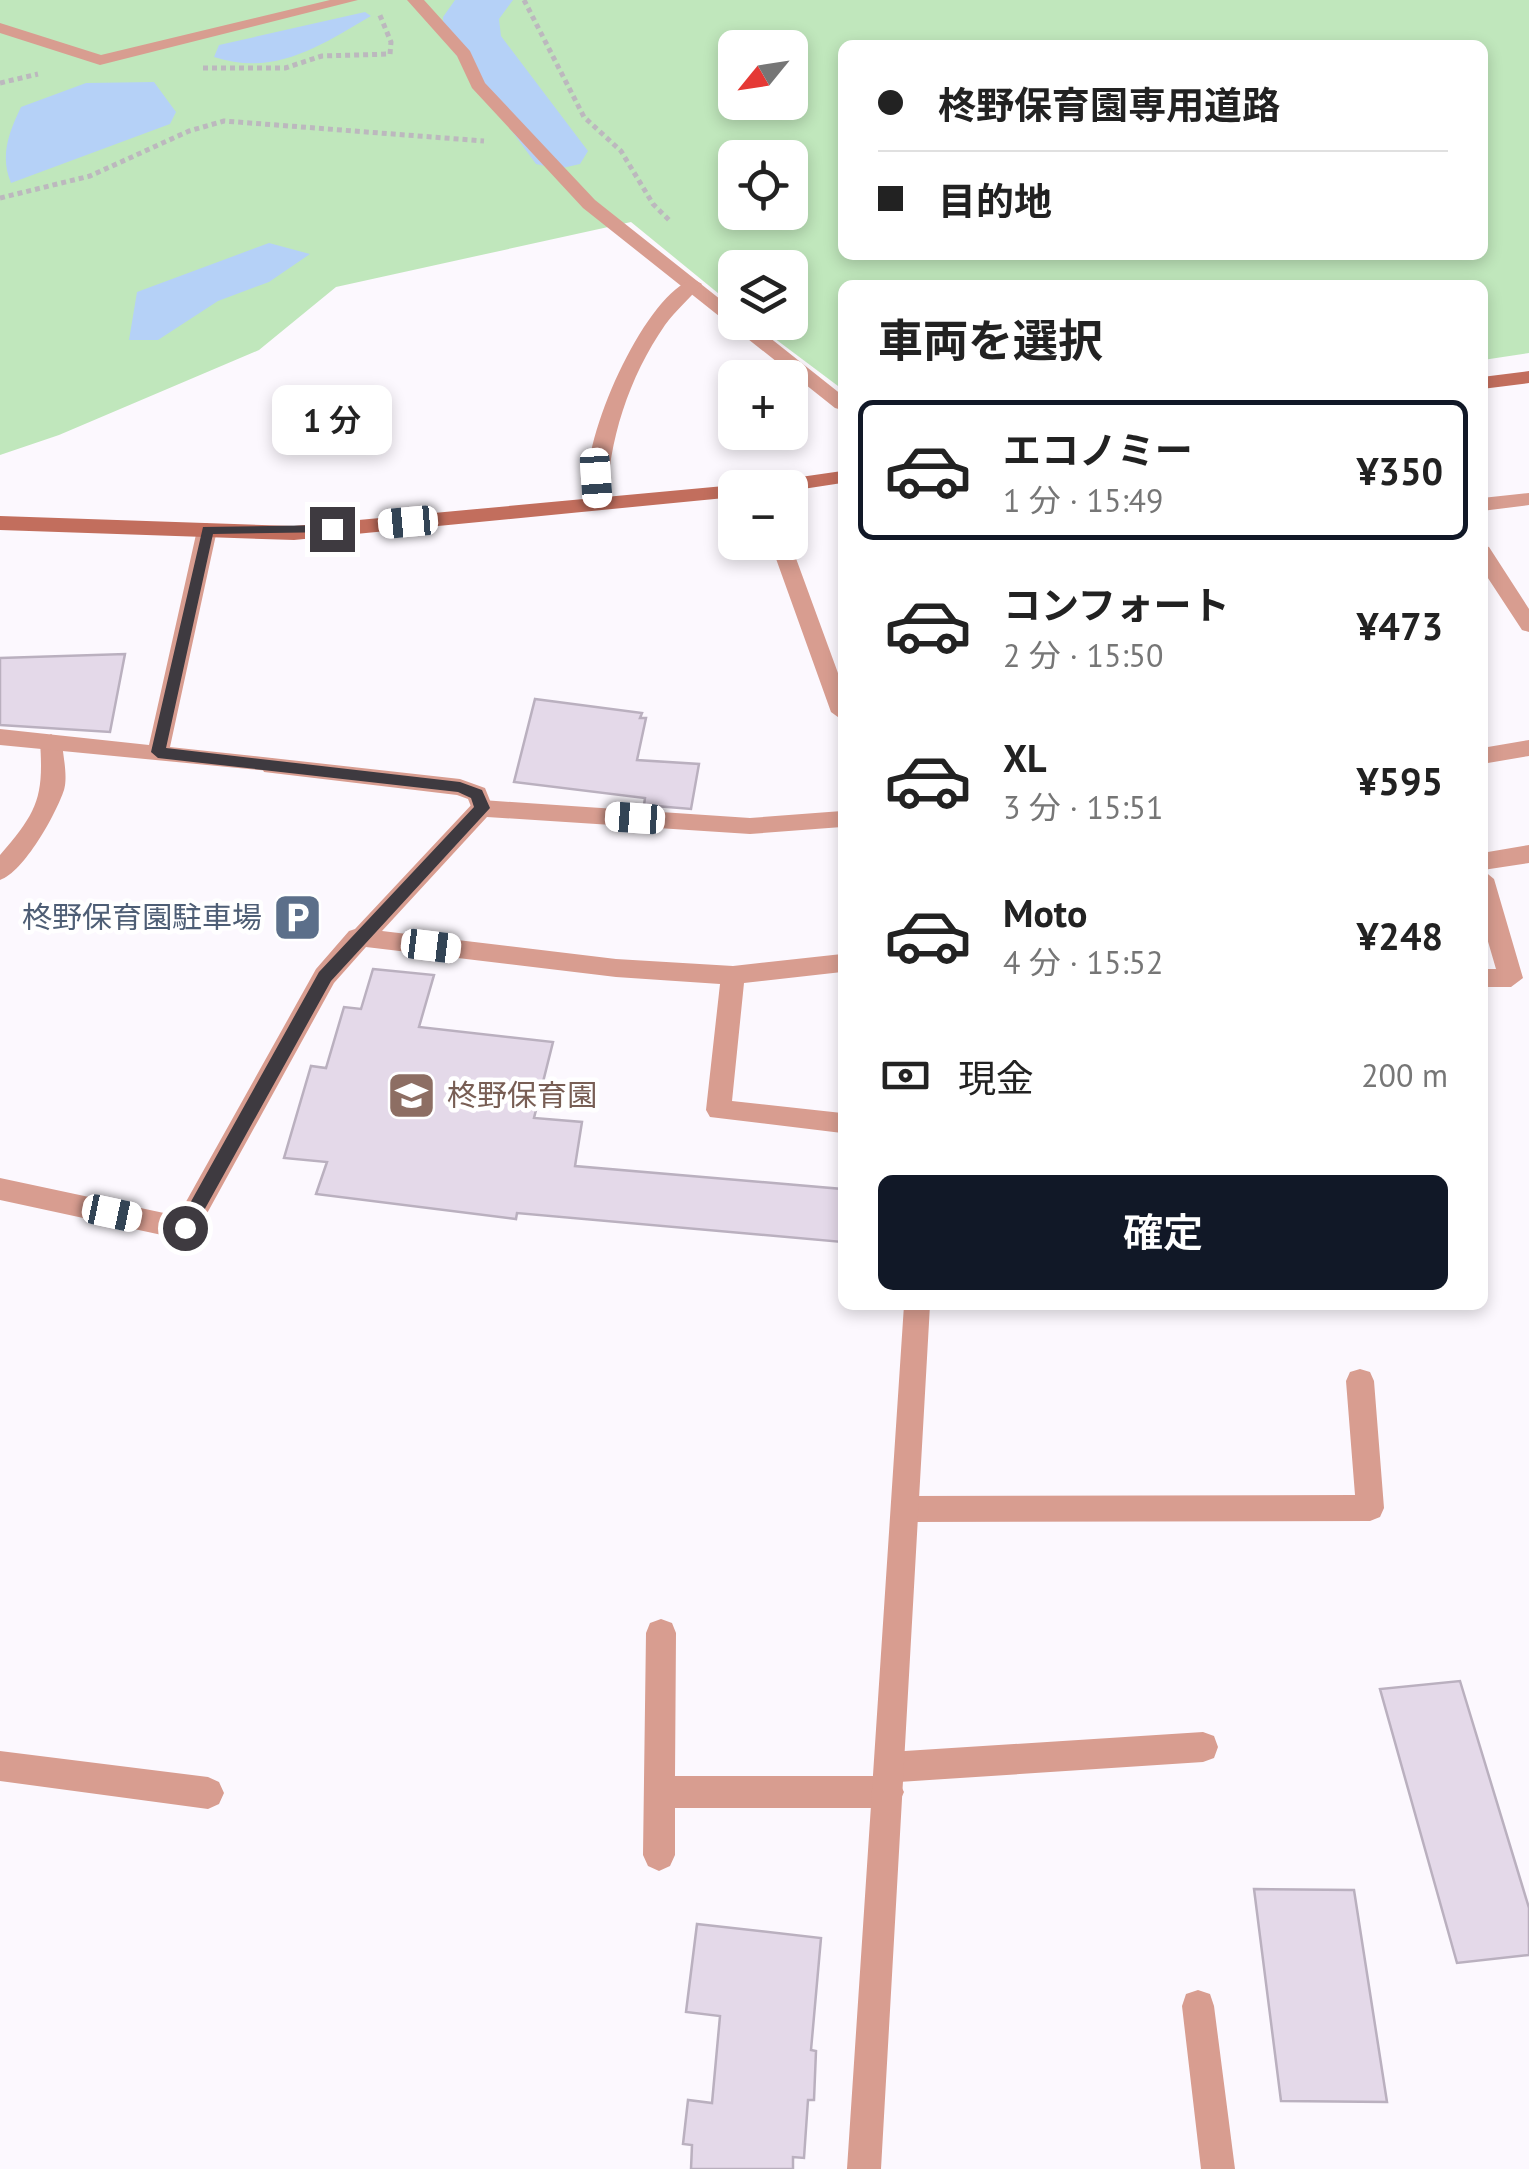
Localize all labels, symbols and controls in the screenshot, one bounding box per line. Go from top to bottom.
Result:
north arrow [718,30,808,120]
map controls [718,30,808,560]
text: 柊野保育園専用道路 [938,80,1280,129]
button: locate [718,140,808,230]
text: 目的地 [938,176,1052,225]
button: layers [718,250,808,340]
text: 車両を選択 [878,311,1103,369]
button: + [718,360,808,450]
callout: 1 分 [272,384,392,454]
text: 1 分 [303,399,361,441]
icon: car [883,425,973,515]
text: エコノミー [1003,425,1193,474]
text: ¥350 [1357,446,1443,495]
car [579,447,613,509]
button: − [718,470,808,560]
text: 1 分 · 15:49 [1003,479,1163,521]
car [377,504,439,540]
route end [310,507,355,552]
icon: car [883,580,973,670]
text: コンフォート [1003,580,1230,629]
text: ¥473 [1357,601,1443,650]
text: 2 分 · 15:50 [1003,634,1163,676]
text: XL [1003,733,1047,782]
icon: car [883,735,973,825]
text: ¥595 [1357,756,1443,805]
text: 3 分 · 15:51 [1003,786,1163,828]
car [604,801,666,835]
text: Moto [1003,888,1087,937]
icon: car [883,890,973,980]
parking icon: 柊野保育園駐車場 [271,892,323,944]
place label: 柊野保育園駐車場 [22,897,262,936]
text: ¥248 [1357,911,1443,960]
car [399,927,463,965]
text: 4 分 · 15:52 [1003,941,1163,983]
icon: cash [878,1048,933,1103]
text: 現金 [958,1053,1034,1102]
text: 200 m [1361,1054,1448,1096]
school or university icon: 柊野保育園 [386,1070,438,1122]
place label: 柊野保育園 [447,1075,597,1114]
button: 確定 [878,1175,1448,1290]
car [80,1192,144,1234]
route start [163,1206,208,1251]

